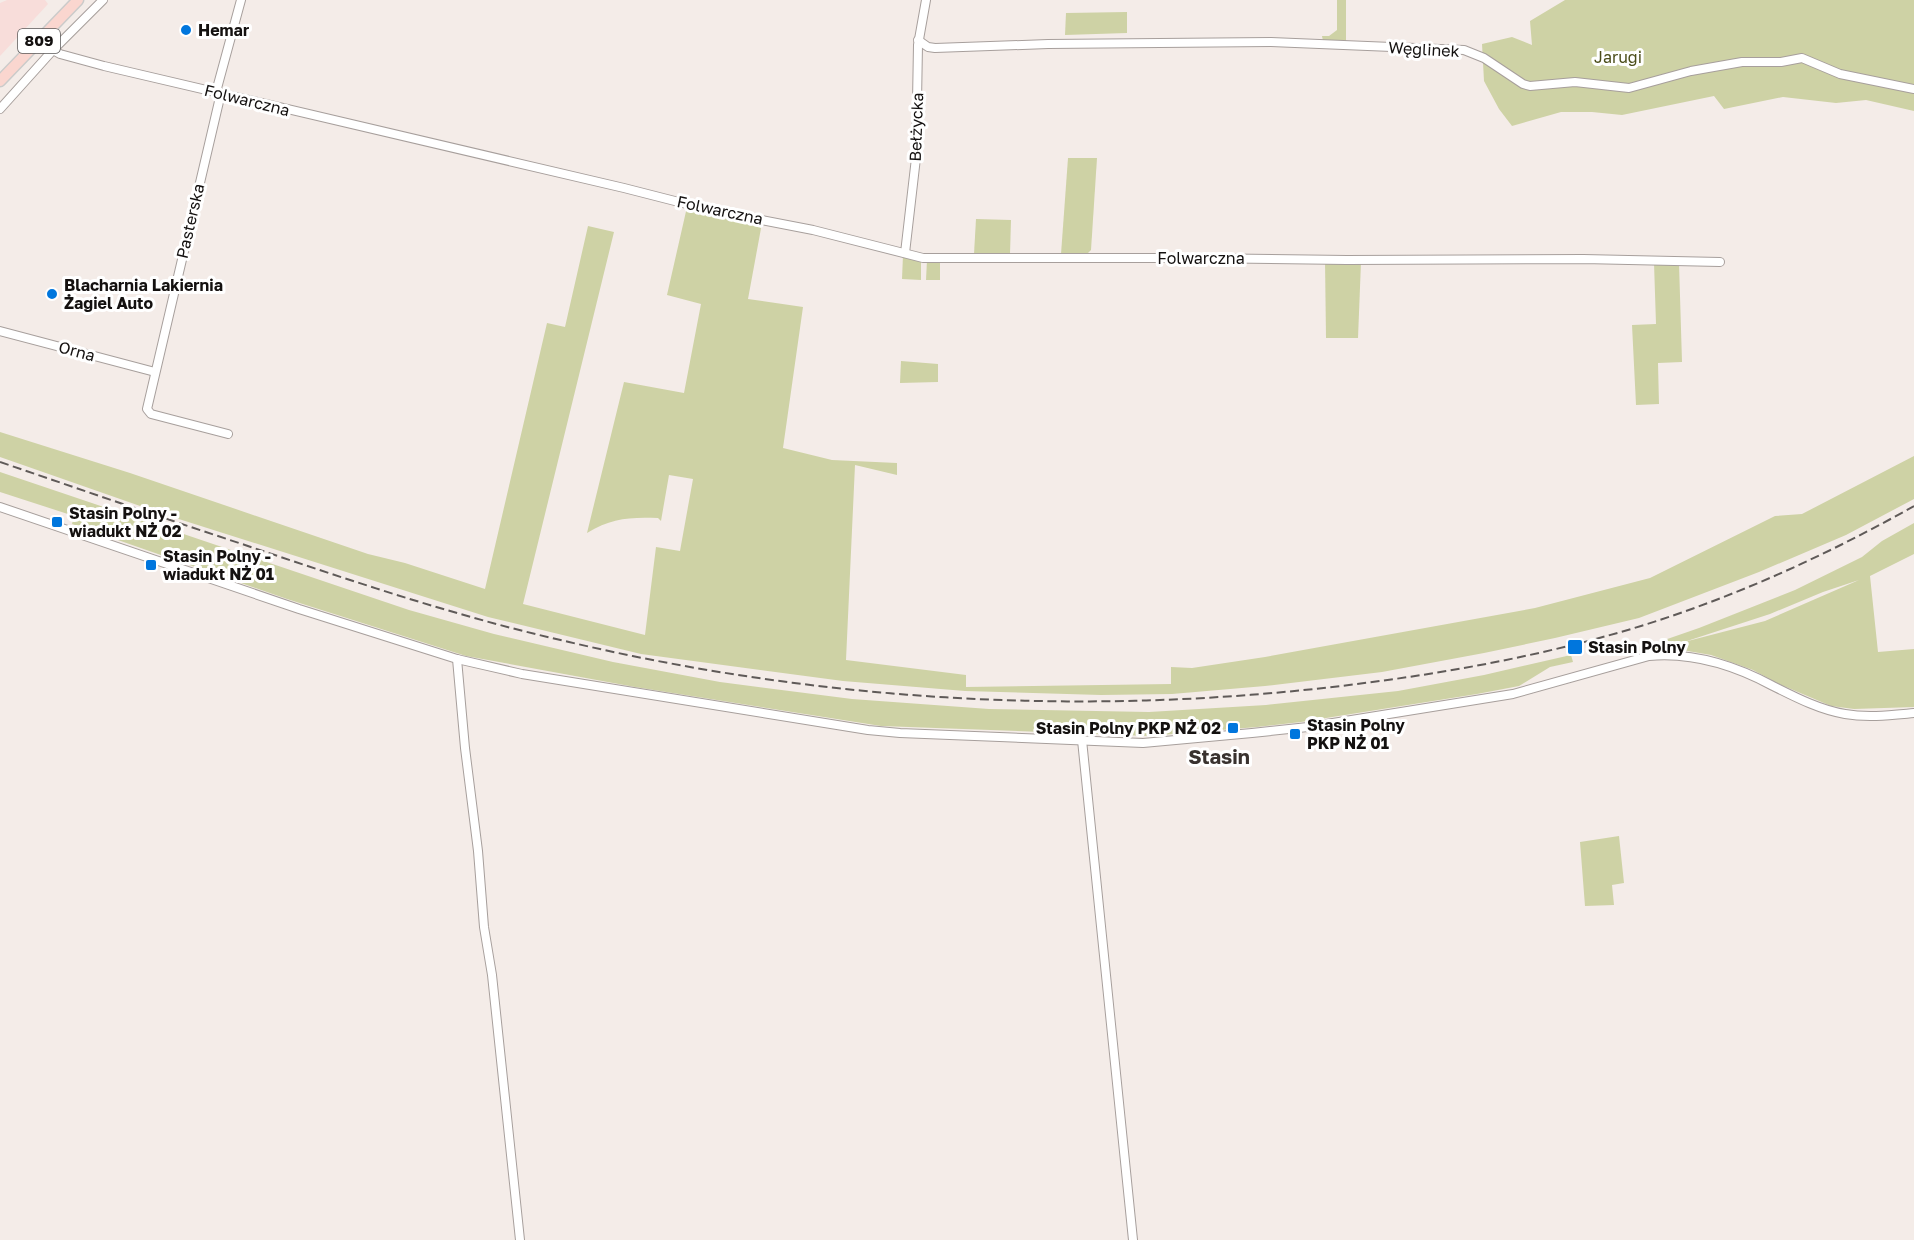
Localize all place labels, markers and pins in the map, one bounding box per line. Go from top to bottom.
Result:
place label: Hemar [198,20,249,40]
marker: Hemar [179,23,193,37]
place label: Blacharnia Lakiernia Żagiel Auto [64,275,223,313]
marker: Blacharnia Lakiernia Żagiel Auto [45,287,59,301]
place label: Stasin Polny - wiadukt NŻ 02 [69,503,182,541]
marker: Stasin Polny - wiadukt NŻ 02 [50,515,64,529]
place label: Stasin Polny - wiadukt NŻ 01 [163,546,274,584]
marker: Stasin Polny - wiadukt NŻ 01 [144,558,158,572]
place label: Stasin Polny [1588,637,1686,657]
marker: Stasin Polny [1566,638,1584,656]
place label: Stasin Polny PKP NŻ 01 [1307,715,1405,753]
place label: Stasin Polny PKP NŻ 02 [1036,718,1221,738]
marker: Stasin Polny PKP NŻ 02 [1226,721,1240,735]
marker: Stasin Polny PKP NŻ 01 [1288,727,1302,741]

